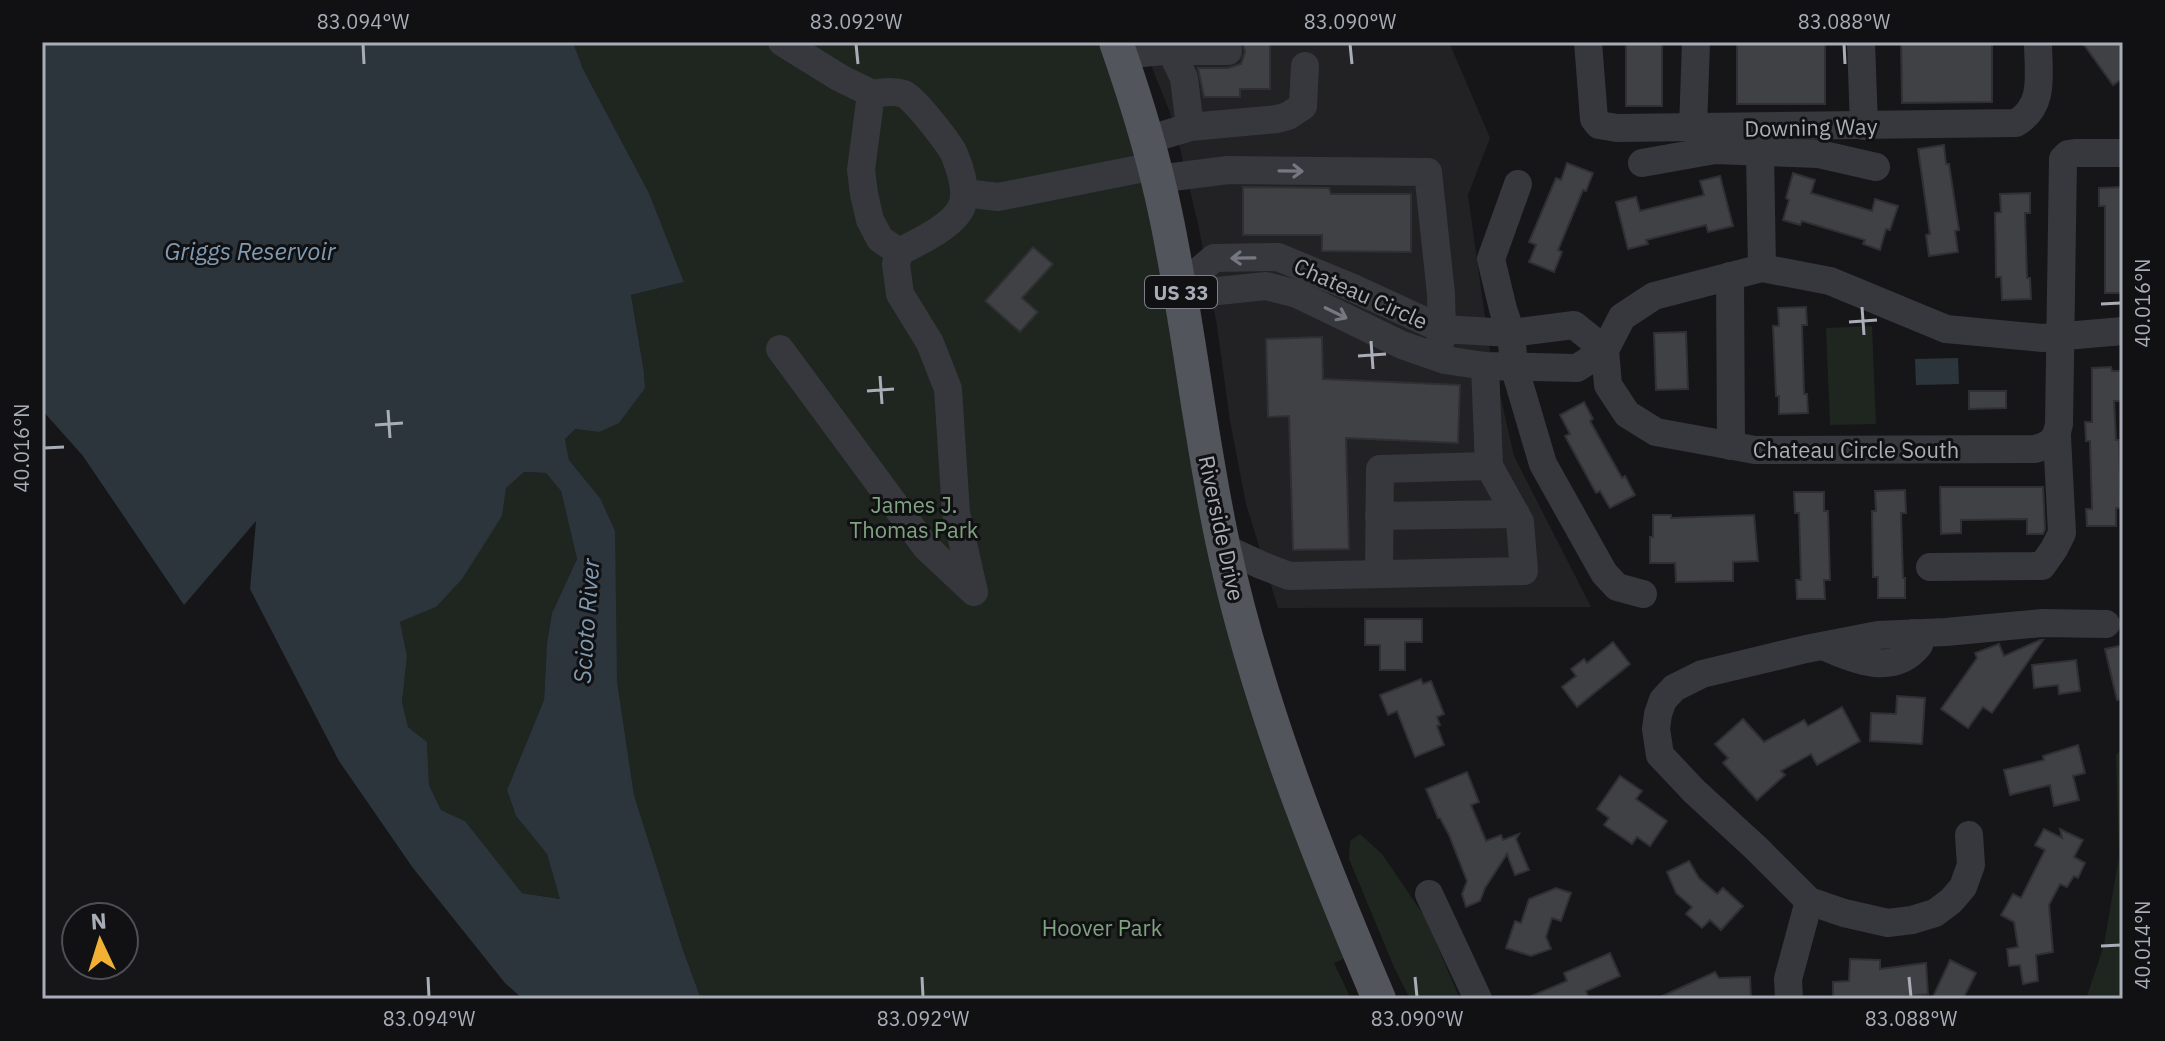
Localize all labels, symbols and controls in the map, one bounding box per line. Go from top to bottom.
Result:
text: 83.094°W [317,8,409,35]
text: 83.092°W [810,8,902,35]
text: 83.090°W [1304,8,1396,35]
text: 83.088°W [1798,8,1890,35]
street label: Downing Way [1744,111,1878,143]
one-way arrow [1277,163,1304,179]
water label: Griggs Reservoir [164,235,337,267]
one-way arrow [1230,250,1257,265]
street label: Chateau Circle [1290,251,1432,335]
text: 40.016°N [2129,259,2156,347]
road number: US 33 [1145,276,1217,308]
one-way arrow [1323,306,1347,321]
text: 40.016°N [8,404,35,492]
street label: Chateau Circle South [1753,435,1959,464]
street label: Riverside Drive [1192,453,1252,603]
park label: James J. Thomas Park [850,490,979,544]
water label: Scioto River [566,556,606,685]
north arrow [60,901,140,981]
text: 40.014°N [2129,901,2156,989]
text: N [90,906,108,936]
park label: Hoover Park [1042,913,1163,942]
text: 83.094°W [383,1005,475,1032]
text: 83.092°W [877,1005,969,1032]
text: 83.090°W [1371,1005,1463,1032]
text: 83.088°W [1865,1005,1957,1032]

